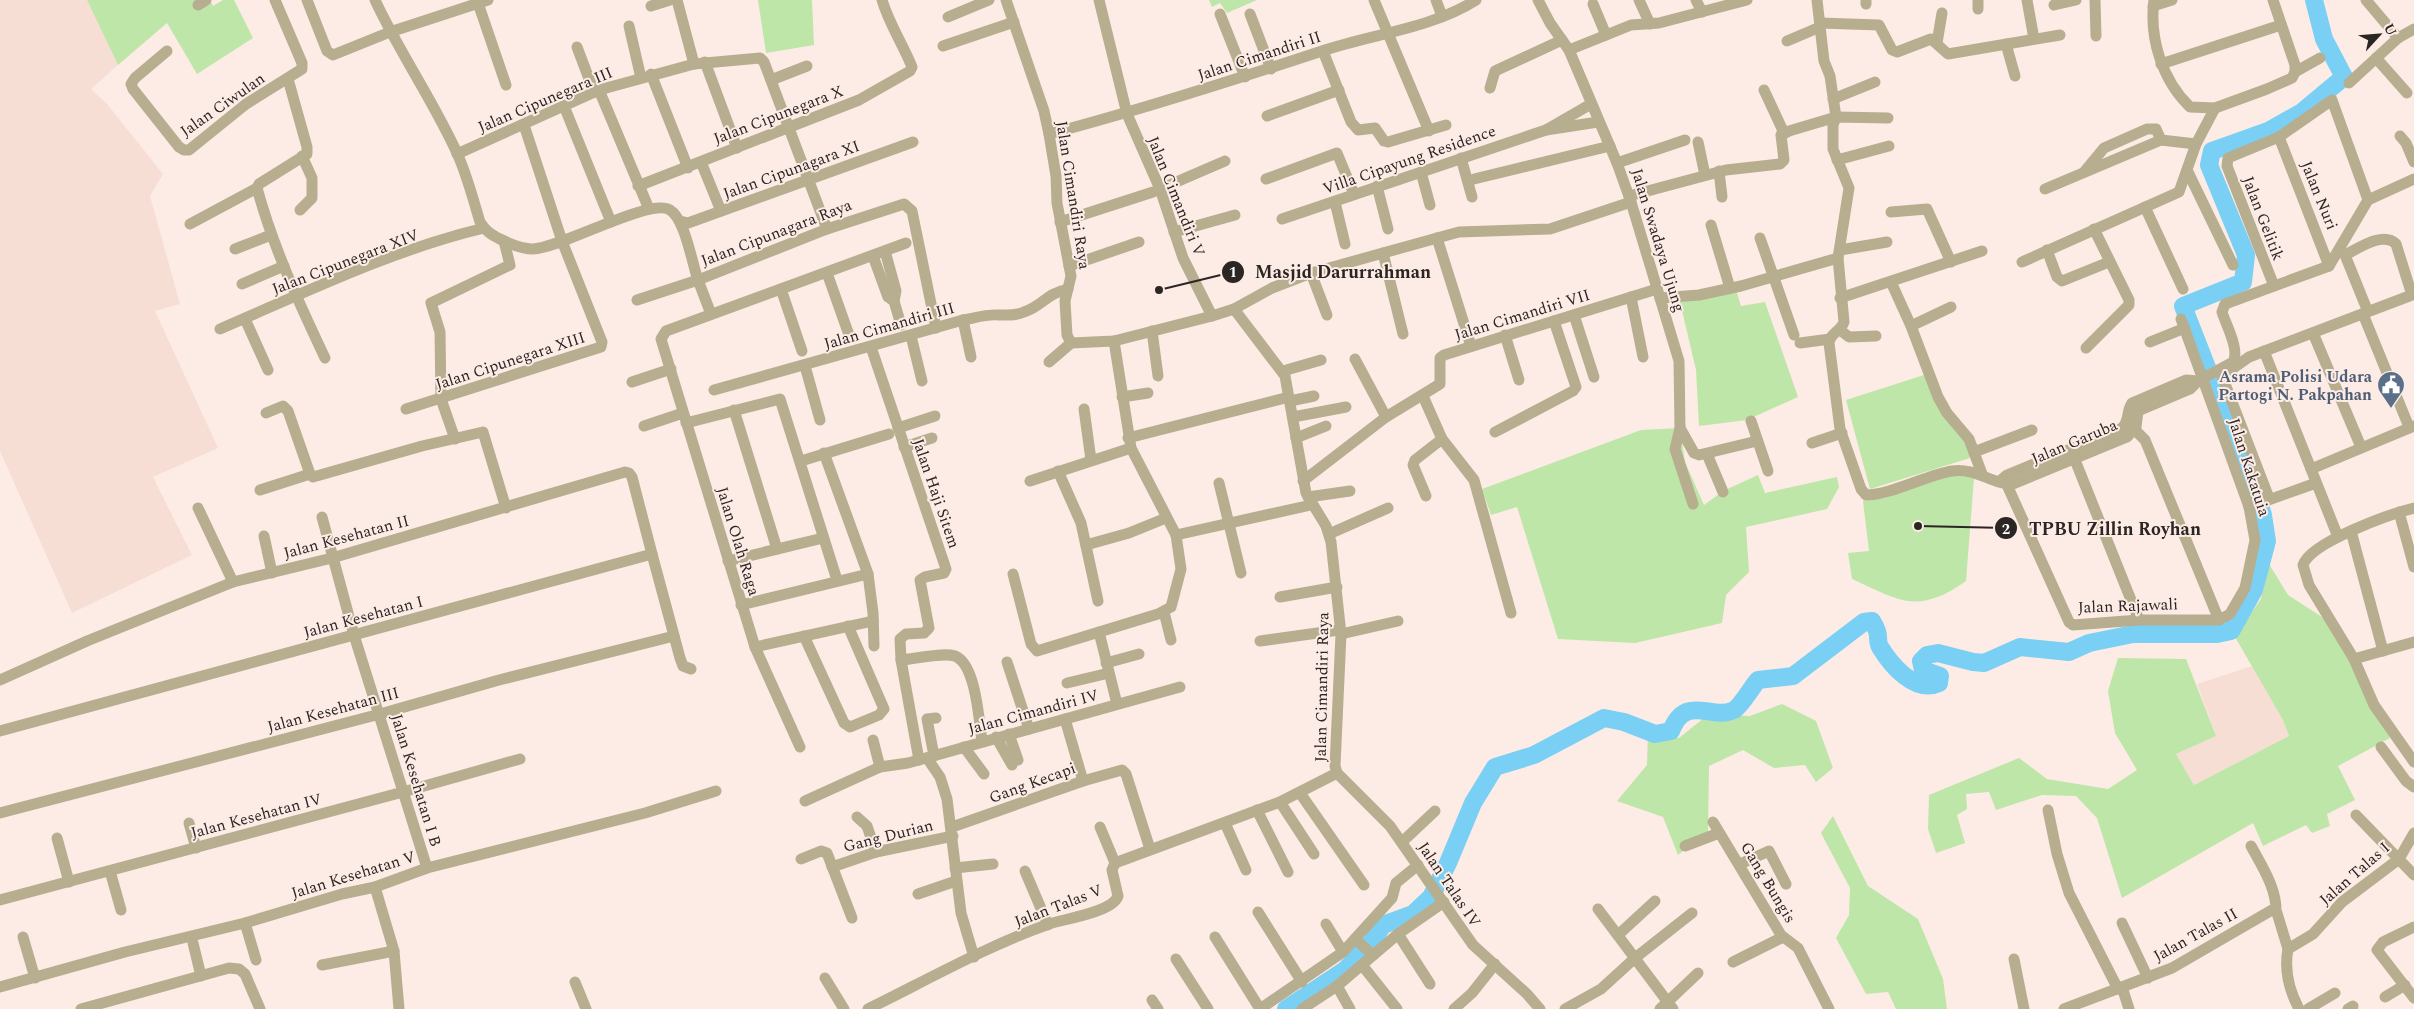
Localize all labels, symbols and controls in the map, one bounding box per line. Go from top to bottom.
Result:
north arrow [2354,10,2404,60]
text: U [2378,20,2402,40]
street label: Jalan Cimandiri II [1194,25,1324,87]
street label: Jalan Cipunegara III [474,61,617,139]
street label: Jalan Ciwulan [175,67,270,143]
street label: Jalan Cipunegara X [710,79,847,151]
street label: Jalan Cimandiri Raya [1049,119,1097,271]
street label: Villa Cipayung Residence [1319,119,1499,201]
street label: Jalan Cimandiri V [1141,133,1211,260]
street label: Jalan Cipunagara XI [720,134,863,206]
street label: Jalan Nuri [2294,157,2344,233]
street label: Jalan Swadaya Ujung [1625,166,1691,315]
street label: Jalan Gelitik [2236,173,2290,264]
street label: Jalan Cipunagara Raya [698,193,855,273]
street label: Jalan Cipunegara XIV [268,223,422,301]
callout: Masjid Darurrahman [1220,255,1442,288]
text: Masjid Darurrahman [1255,259,1431,286]
text: 1 [1229,261,1237,284]
street label: Jalan Cimandiri VII [1452,283,1593,347]
street label: Jalan Cimandiri III [821,296,957,356]
street label: Jalan Cipunegara XIII [432,325,588,397]
place label: Asrama Polisi Udara Partogi N. Pakpahan [2218,365,2373,407]
public building icon: Asrama Polisi Udara Partogi N. Pakpahan [2376,370,2406,409]
street label: Jalan Garuba [2028,413,2121,471]
street label: Jalan Kakatuia [2222,415,2276,520]
street label: Jalan Haji Sitem [906,435,966,552]
street label: Jalan Olah Raga [710,484,766,599]
street label: Jalan Kesehatan II [281,509,412,565]
callout: TPBU Zillin Royhan [1994,512,2211,545]
text: TPBU Zillin Royhan [2029,516,2201,543]
text: 2 [2002,518,2010,541]
street label: Jalan Kesehatan I [301,589,426,644]
street label: Jalan Rajawali [2078,592,2179,620]
street label: Jalan Cimandiri Raya [1309,612,1335,762]
street label: Jalan Kesehatan III [265,681,402,739]
street label: Jalan Cimandiri IV [965,683,1101,741]
street label: Jalan Kesehatan I B [384,711,448,850]
street label: Gang Kecapi [986,756,1079,810]
street label: Jalan Kesehatan IV [188,787,325,845]
street label: Gang Durian [841,813,936,859]
street label: Jalan Talas I [2314,836,2395,911]
street label: Jalan Talas IV [1412,837,1487,932]
street label: Gang Bungis [1734,837,1802,928]
street label: Jalan Kesehatan V [288,845,418,905]
street label: Jalan Talas V [1011,878,1106,934]
street label: Jalan Talas II [2149,902,2242,968]

